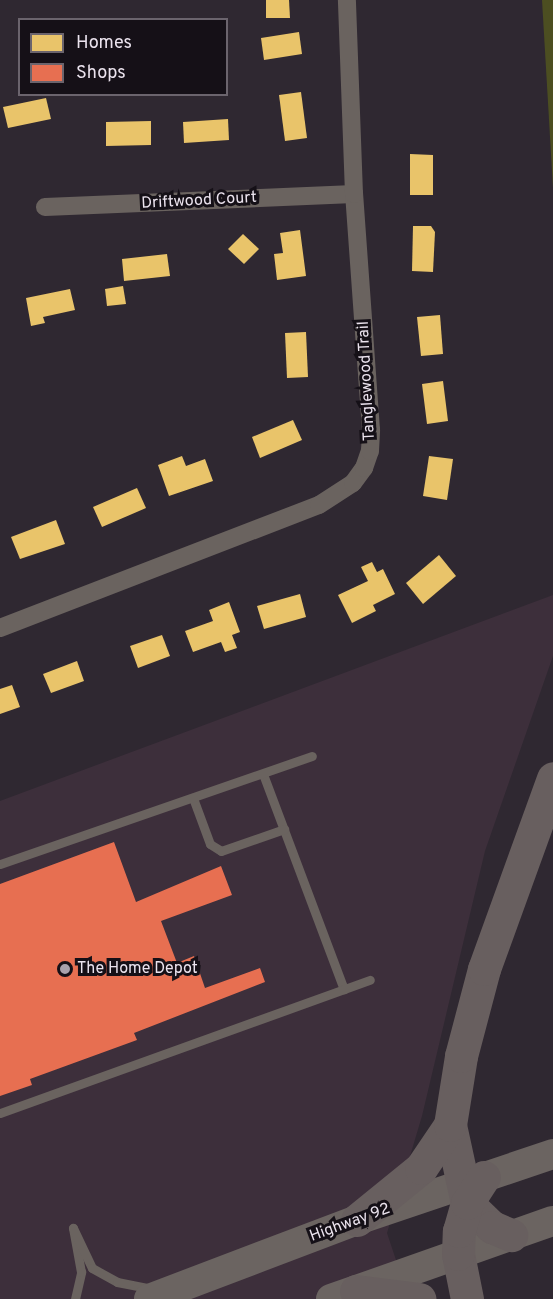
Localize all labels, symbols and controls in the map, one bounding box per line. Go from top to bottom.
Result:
legend [18,18,228,96]
text: Homes [76,32,132,55]
text: Shops [76,62,126,85]
street label: Driftwood Court [141,188,257,214]
street label: Tanglewood Trail [354,320,380,442]
place label: The Home Depot [77,959,198,979]
marker: The Home Depot [58,962,72,976]
street label: Highway 92 [307,1200,393,1246]

